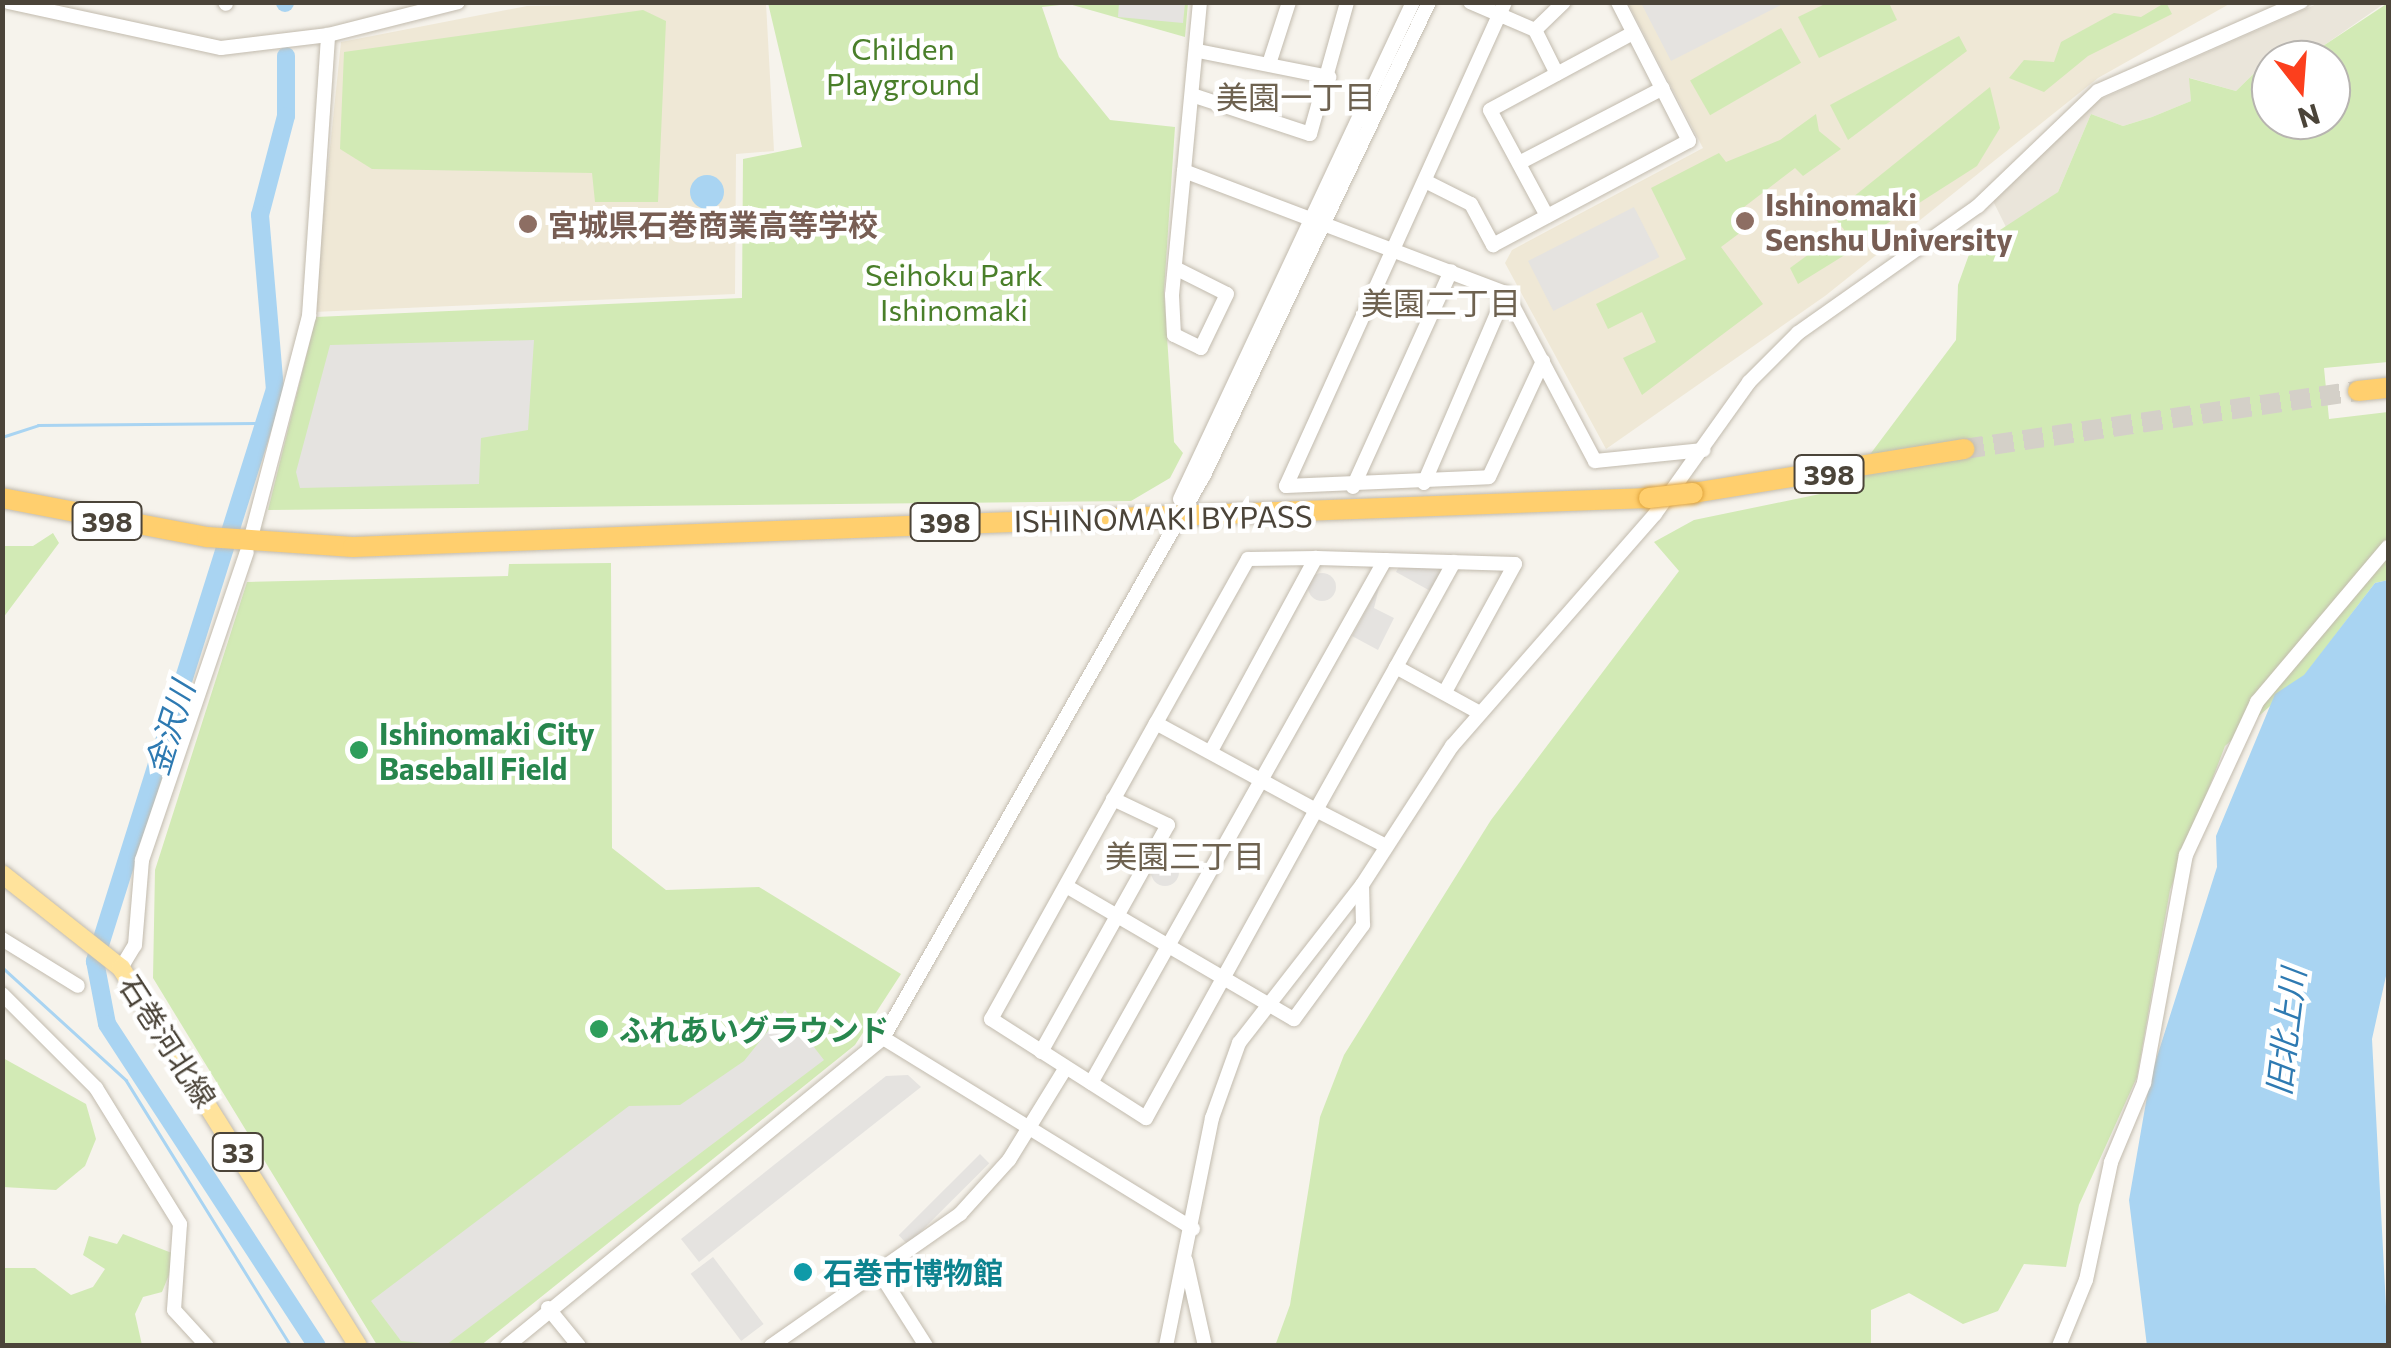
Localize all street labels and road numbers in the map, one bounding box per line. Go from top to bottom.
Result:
road number: 398 [1792,451,1866,497]
street label: ISHINOMAKI BYPASS [1013,497,1313,539]
road number: 398 [70,498,144,544]
road number: 398 [908,499,982,545]
street label: 石巻河北線 [112,968,224,1114]
road number: 33 [210,1129,266,1175]

